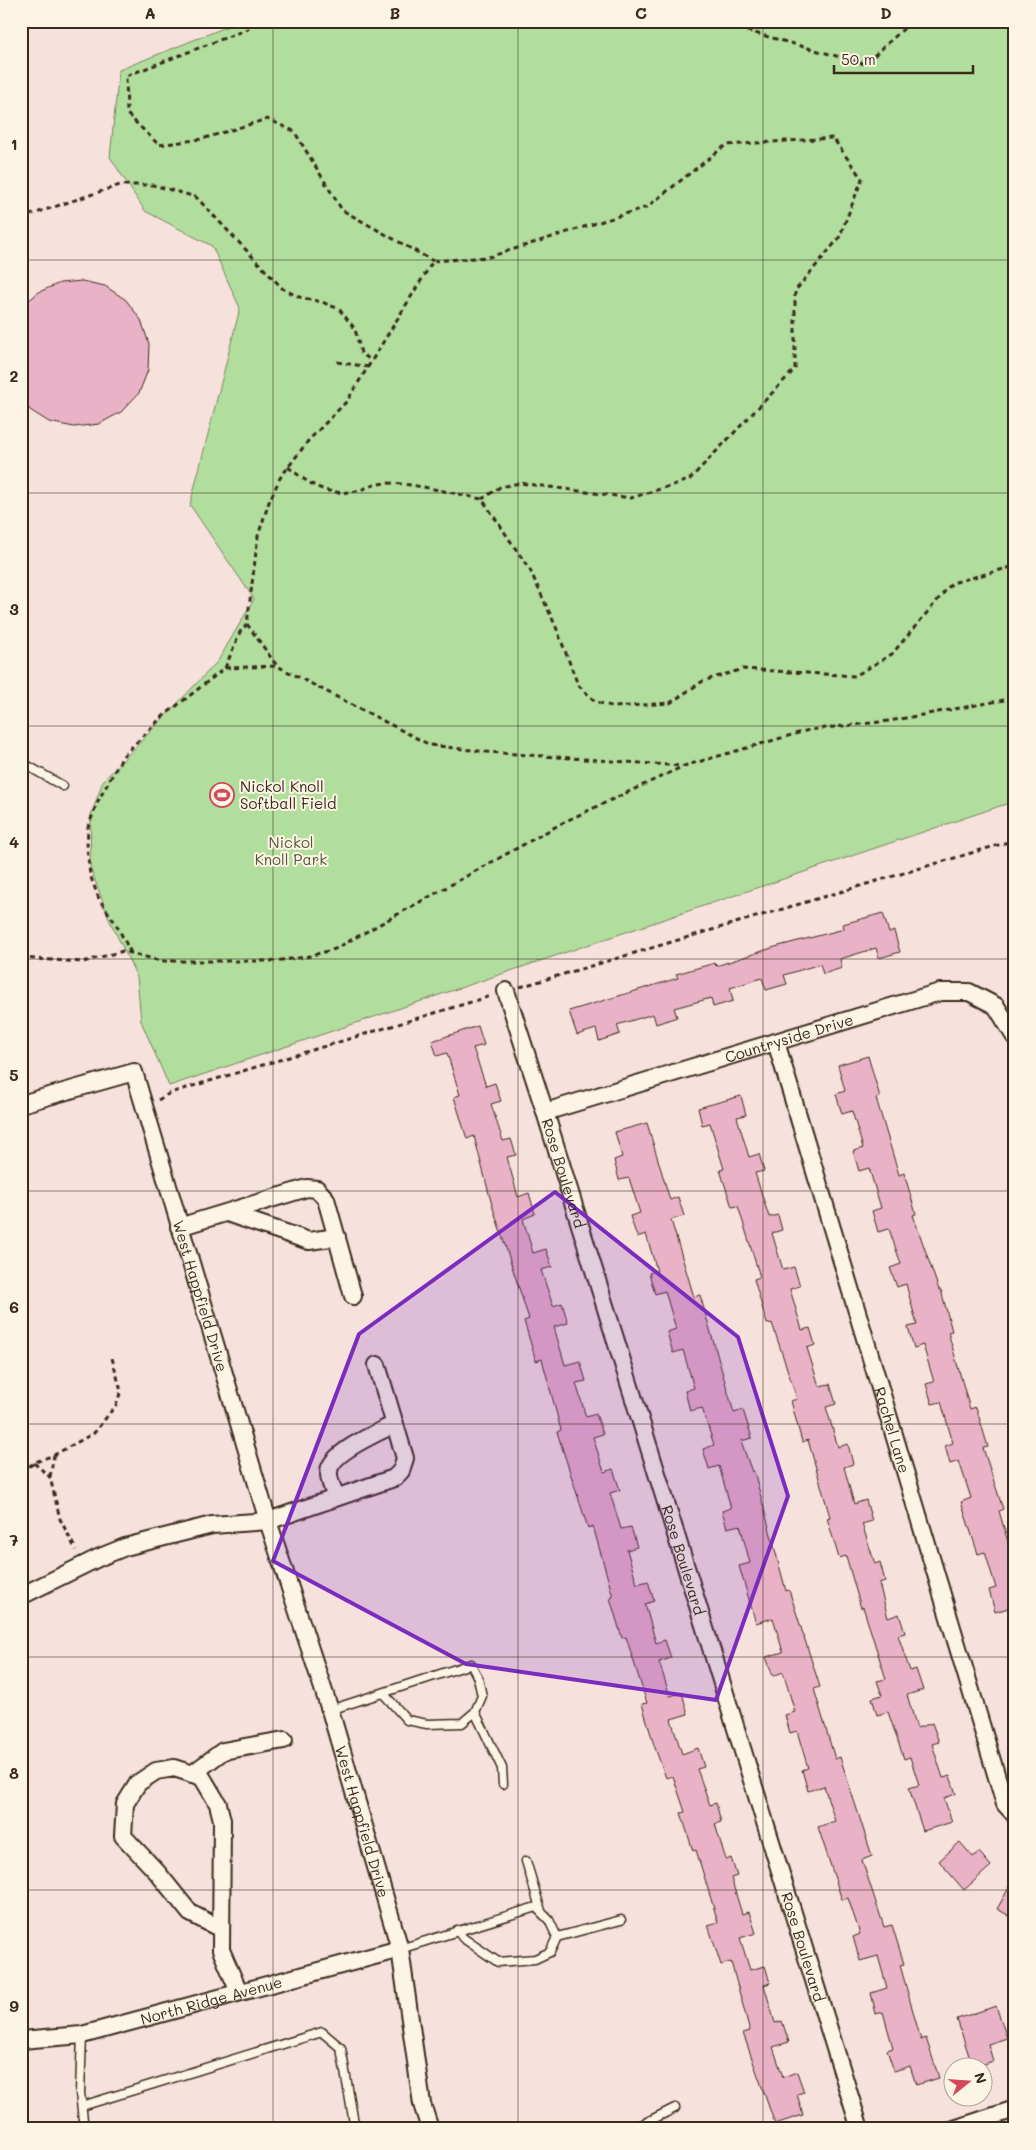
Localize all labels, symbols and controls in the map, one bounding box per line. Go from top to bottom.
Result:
text: A [144,2,156,23]
text: B [390,2,400,23]
text: C [635,2,647,23]
text: D [880,2,892,23]
scale bar [834,42,972,74]
text: 50 m [841,49,876,69]
text: 1 [10,133,18,154]
text: 2 [10,365,19,386]
text: 3 [9,598,19,619]
place label: Nickol Knoll Softball Field [240,776,337,813]
sports icon: Nickol Knoll Softball Field [209,782,235,808]
text: 4 [9,831,19,852]
park label: Nickol Knoll Park [255,832,327,869]
street label: Countryside Drive [722,1009,856,1067]
text: 5 [9,1064,19,1085]
street label: Rose Boulevard [538,1116,590,1230]
street label: West Happfield Drive [169,1218,233,1374]
text: 6 [9,1296,19,1317]
street label: Rachel Lane [870,1384,915,1475]
street label: Rose Boulevard [657,1503,710,1617]
text: 7 [10,1529,19,1550]
street label: West Happfield Drive [331,1743,394,1900]
text: 8 [9,1762,19,1783]
street label: Rose Boulevard [777,1889,830,2004]
street label: North Ridge Avenue [138,1971,284,2029]
text: 9 [9,1995,19,2016]
north arrow [944,2058,994,2108]
text: N [970,2070,992,2086]

